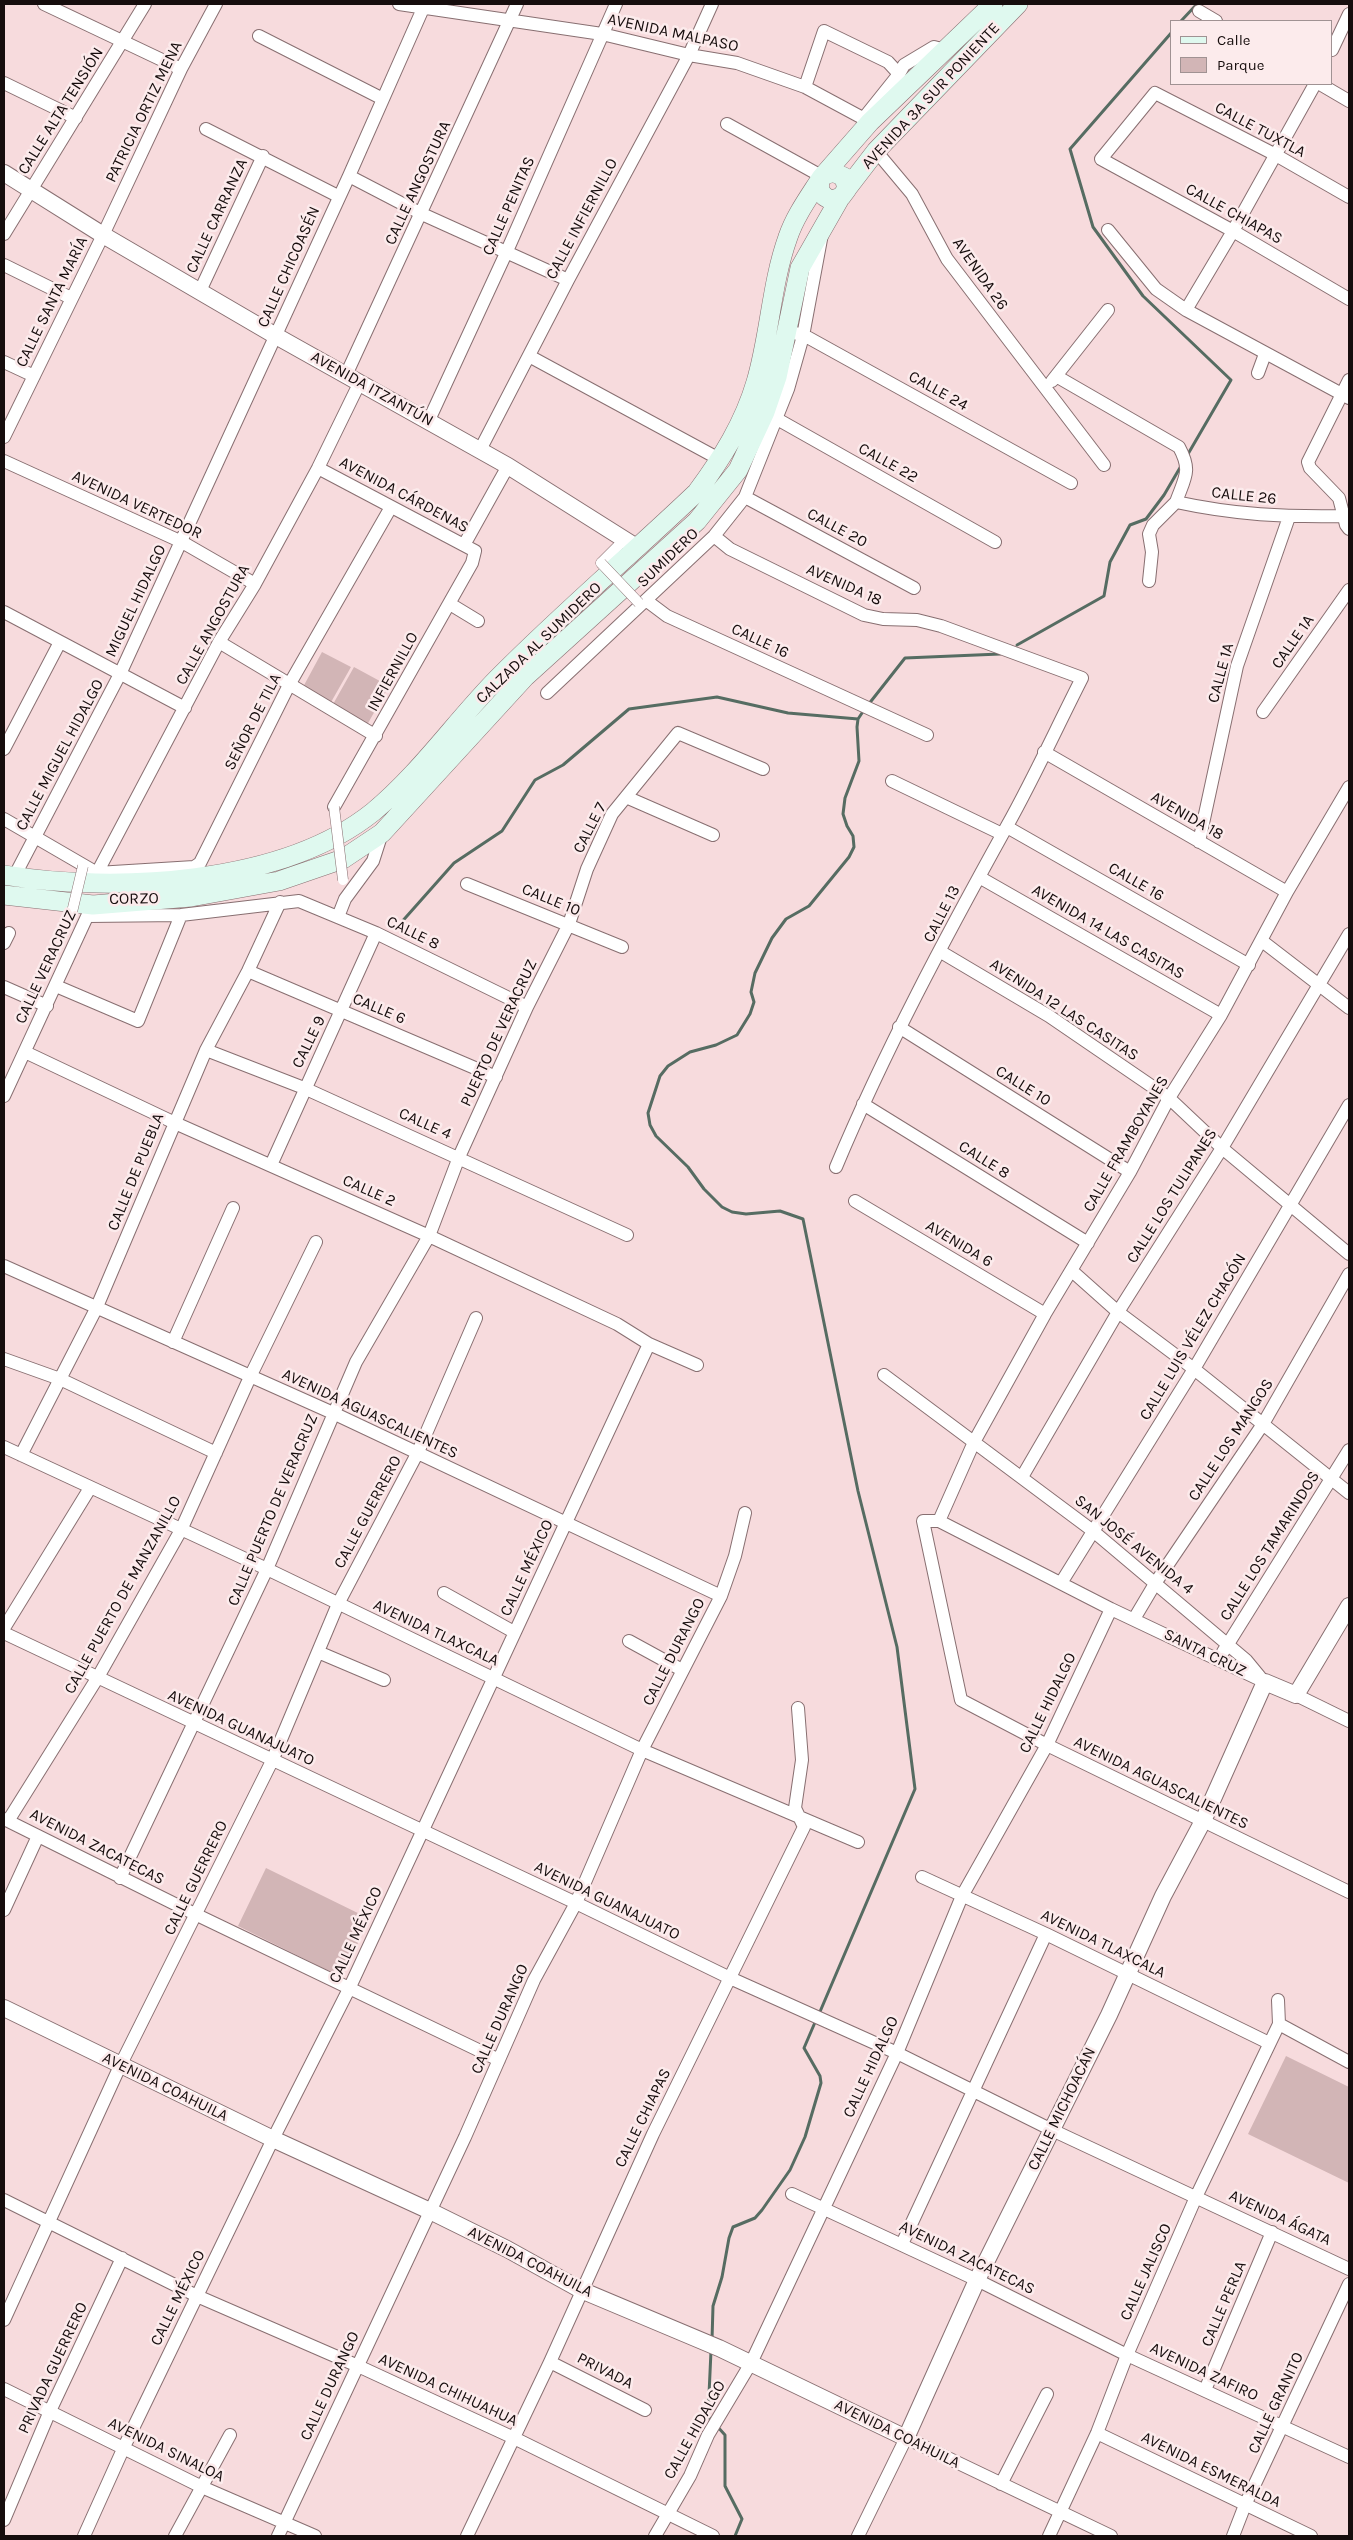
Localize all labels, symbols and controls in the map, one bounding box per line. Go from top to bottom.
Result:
street label: AVENIDA MALPASO [606,10,740,56]
street label: AVENIDA 3A SUR PONIENTE [858,19,1004,173]
legend [1170,20,1333,85]
text: Calle [1217,31,1251,49]
street label: PATRICIA ORTIZ MENA [101,38,187,186]
street label: CALLE ALTA TENSIÓN [14,44,108,178]
text: Parque [1217,56,1265,74]
street label: CALLE TUXTLA [1211,98,1309,162]
street label: CALLE ANGOSTURA [381,118,455,248]
street label: CALLE PENITAS [479,154,539,258]
street label: CALLE INFIERNILLO [542,155,622,283]
street label: CALLE CARRANZA [182,156,252,276]
street label: CALLE CHIAPAS [1182,179,1286,249]
street label: CALLE CHICOASÉN [254,203,324,331]
street label: CALLE SANTA MARÍA [12,233,92,371]
street label: AVENIDA 26 [948,234,1012,314]
street label: AVENIDA ITZANTÚN [307,347,437,431]
street label: CALLE 24 [905,367,971,415]
street label: CALLE 22 [855,439,921,487]
street label: AVENIDA CÁRDENAS [336,453,472,537]
street label: AVENIDA VERTEDOR [69,466,205,544]
street label: CALLE 26 [1211,483,1277,509]
street label: CALLE 20 [804,504,870,552]
street label: SUMIDERO [633,524,703,592]
street label: MIGUEL HIDALGO [101,542,171,660]
street label: AVENIDA 18 [803,560,885,610]
street label: CALLE ANGOSTURA [172,561,254,689]
street label: CALZADA AL SUMIDERO [472,578,606,708]
street label: CALLE 1A [1268,611,1318,673]
street label: CALLE 16 [728,619,792,663]
street label: INFIERNILLO [363,629,423,715]
street label: CALLE 1A [1204,641,1238,705]
street label: SEÑOR DE TILA [220,670,286,774]
street label: CALLE MIGUEL HIDALGO [12,676,108,834]
street label: AVENIDA 18 [1147,787,1227,845]
street label: CALLE 7 [569,799,611,857]
street label: CALLE 16 [1105,858,1167,906]
street label: CALLE 10 [519,880,583,920]
street label: AVENIDA 14 LAS CASITAS [1028,880,1188,984]
street label: CALLE 13 [919,882,965,946]
street label: CORZO [109,889,159,909]
street label: CALLE VERACRUZ [11,907,81,1027]
street label: CALLE 8 [383,912,443,954]
street label: AVENIDA 12 LAS CASITAS [986,955,1142,1065]
street label: PUERTO DE VERACRUZ [456,956,542,1110]
street label: CALLE 6 [350,989,408,1029]
street label: CALLE 9 [288,1013,330,1071]
street label: CALLE 10 [992,1062,1054,1110]
street label: CALLE FRAMBOYANES [1079,1072,1173,1216]
street label: CALLE 4 [396,1104,454,1144]
street label: CALLE DE PUEBLA [104,1110,168,1234]
street label: CALLE LOS TULIPANES [1123,1125,1221,1267]
street label: CALLE 8 [955,1137,1013,1183]
street label: CALLE 2 [340,1171,398,1211]
street label: AVENIDA 6 [922,1216,996,1272]
street label: CALLE LUIS VÉLEZ CHACÓN [1136,1250,1250,1424]
street label: AVENIDA AGUASCALIENTES [279,1365,461,1463]
street label: CALLE LOS MANGOS [1184,1375,1278,1505]
street label: CALLE PUERTO DE VERACRUZ [224,1411,322,1609]
street label: CALLE GUERRERO [330,1452,406,1572]
street label: CALLE LOS TAMARINDOS [1216,1468,1324,1624]
street label: SAN JOSÉ AVENIDA 4 [1071,1491,1197,1599]
street label: CALLE PUERTO DE MANZANILLO [60,1493,186,1697]
street label: CALLE MÉXICO [496,1517,558,1619]
street label: AVENIDA TLAXCALA [370,1595,502,1671]
street label: CALLE DURANGO [639,1595,709,1709]
street label: SANTA CRUZ [1160,1625,1250,1681]
street label: CALLE HIDALGO [1015,1649,1081,1757]
street label: AVENIDA GUANAJUATO [165,1686,317,1770]
street label: AVENIDA AGUASCALIENTES [1070,1732,1252,1834]
street label: AVENIDA ZACATECAS [27,1805,167,1889]
street label: CALLE GUERRERO [160,1818,232,1938]
street label: AVENIDA GUANAJUATO [531,1857,683,1945]
street label: CALLE MÉXICO [325,1884,387,1986]
street label: AVENIDA TLAXCALA [1038,1905,1168,1983]
street label: CALLE DURANGO [467,1961,533,2077]
street label: CALLE HIDALGO [839,2013,903,2121]
street label: CALLE MICHOACÁN [1024,2044,1100,2174]
street label: AVENIDA COAHUILA [99,2048,231,2126]
street label: CALLE CHIAPAS [611,2065,675,2171]
street label: AVENIDA ÁGATA [1226,2186,1334,2250]
street label: AVENIDA ZACATECAS [896,2217,1038,2299]
street label: CALLE JALISCO [1116,2221,1176,2323]
street label: AVENIDA COAHUILA [464,2222,596,2302]
street label: CALLE MÉXICO [147,2247,209,2349]
street label: CALLE PERLA [1197,2258,1251,2350]
street label: PRIVADA GUERRERO [14,2299,92,2437]
street label: CALLE DURANGO [296,2328,364,2444]
street label: AVENIDA ZAFIRO [1147,2339,1261,2405]
street label: AVENIDA CHIHUAHUA [375,2349,521,2431]
street label: PRIVADA [574,2349,636,2393]
street label: CALLE GRANITO [1244,2349,1308,2457]
street label: CALLE HIDALGO [660,2377,730,2483]
street label: AVENIDA COAHUILA [831,2395,963,2473]
street label: AVENIDA SINALOA [105,2414,227,2486]
street label: AVENIDA ESMERALDA [1138,2428,1284,2512]

